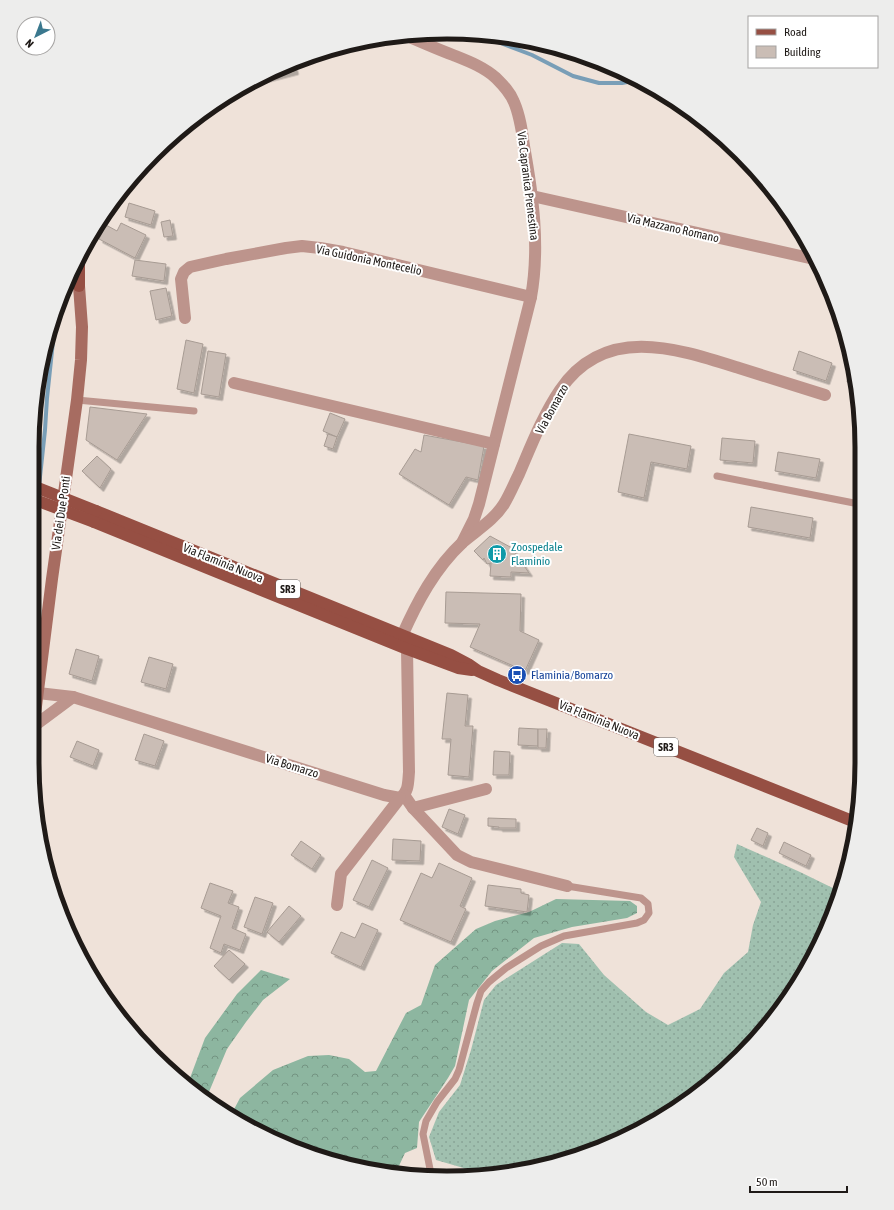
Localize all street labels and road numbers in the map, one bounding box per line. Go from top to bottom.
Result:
street label: Via Capranica Prenestina [514,131,542,241]
street label: Via Mazzano Romano [626,211,721,245]
street label: Via Guidonia Montecelio [315,242,423,278]
street label: Via Bomarzo [533,381,572,436]
street label: Via dei Due Ponti [49,475,73,551]
street label: Via Flaminia Nuova [181,541,265,585]
road number: SR3 [276,580,300,598]
street label: Via Flaminia Nuova [557,698,641,742]
road number: SR3 [654,738,678,756]
street label: Via Bomarzo [264,751,321,781]

